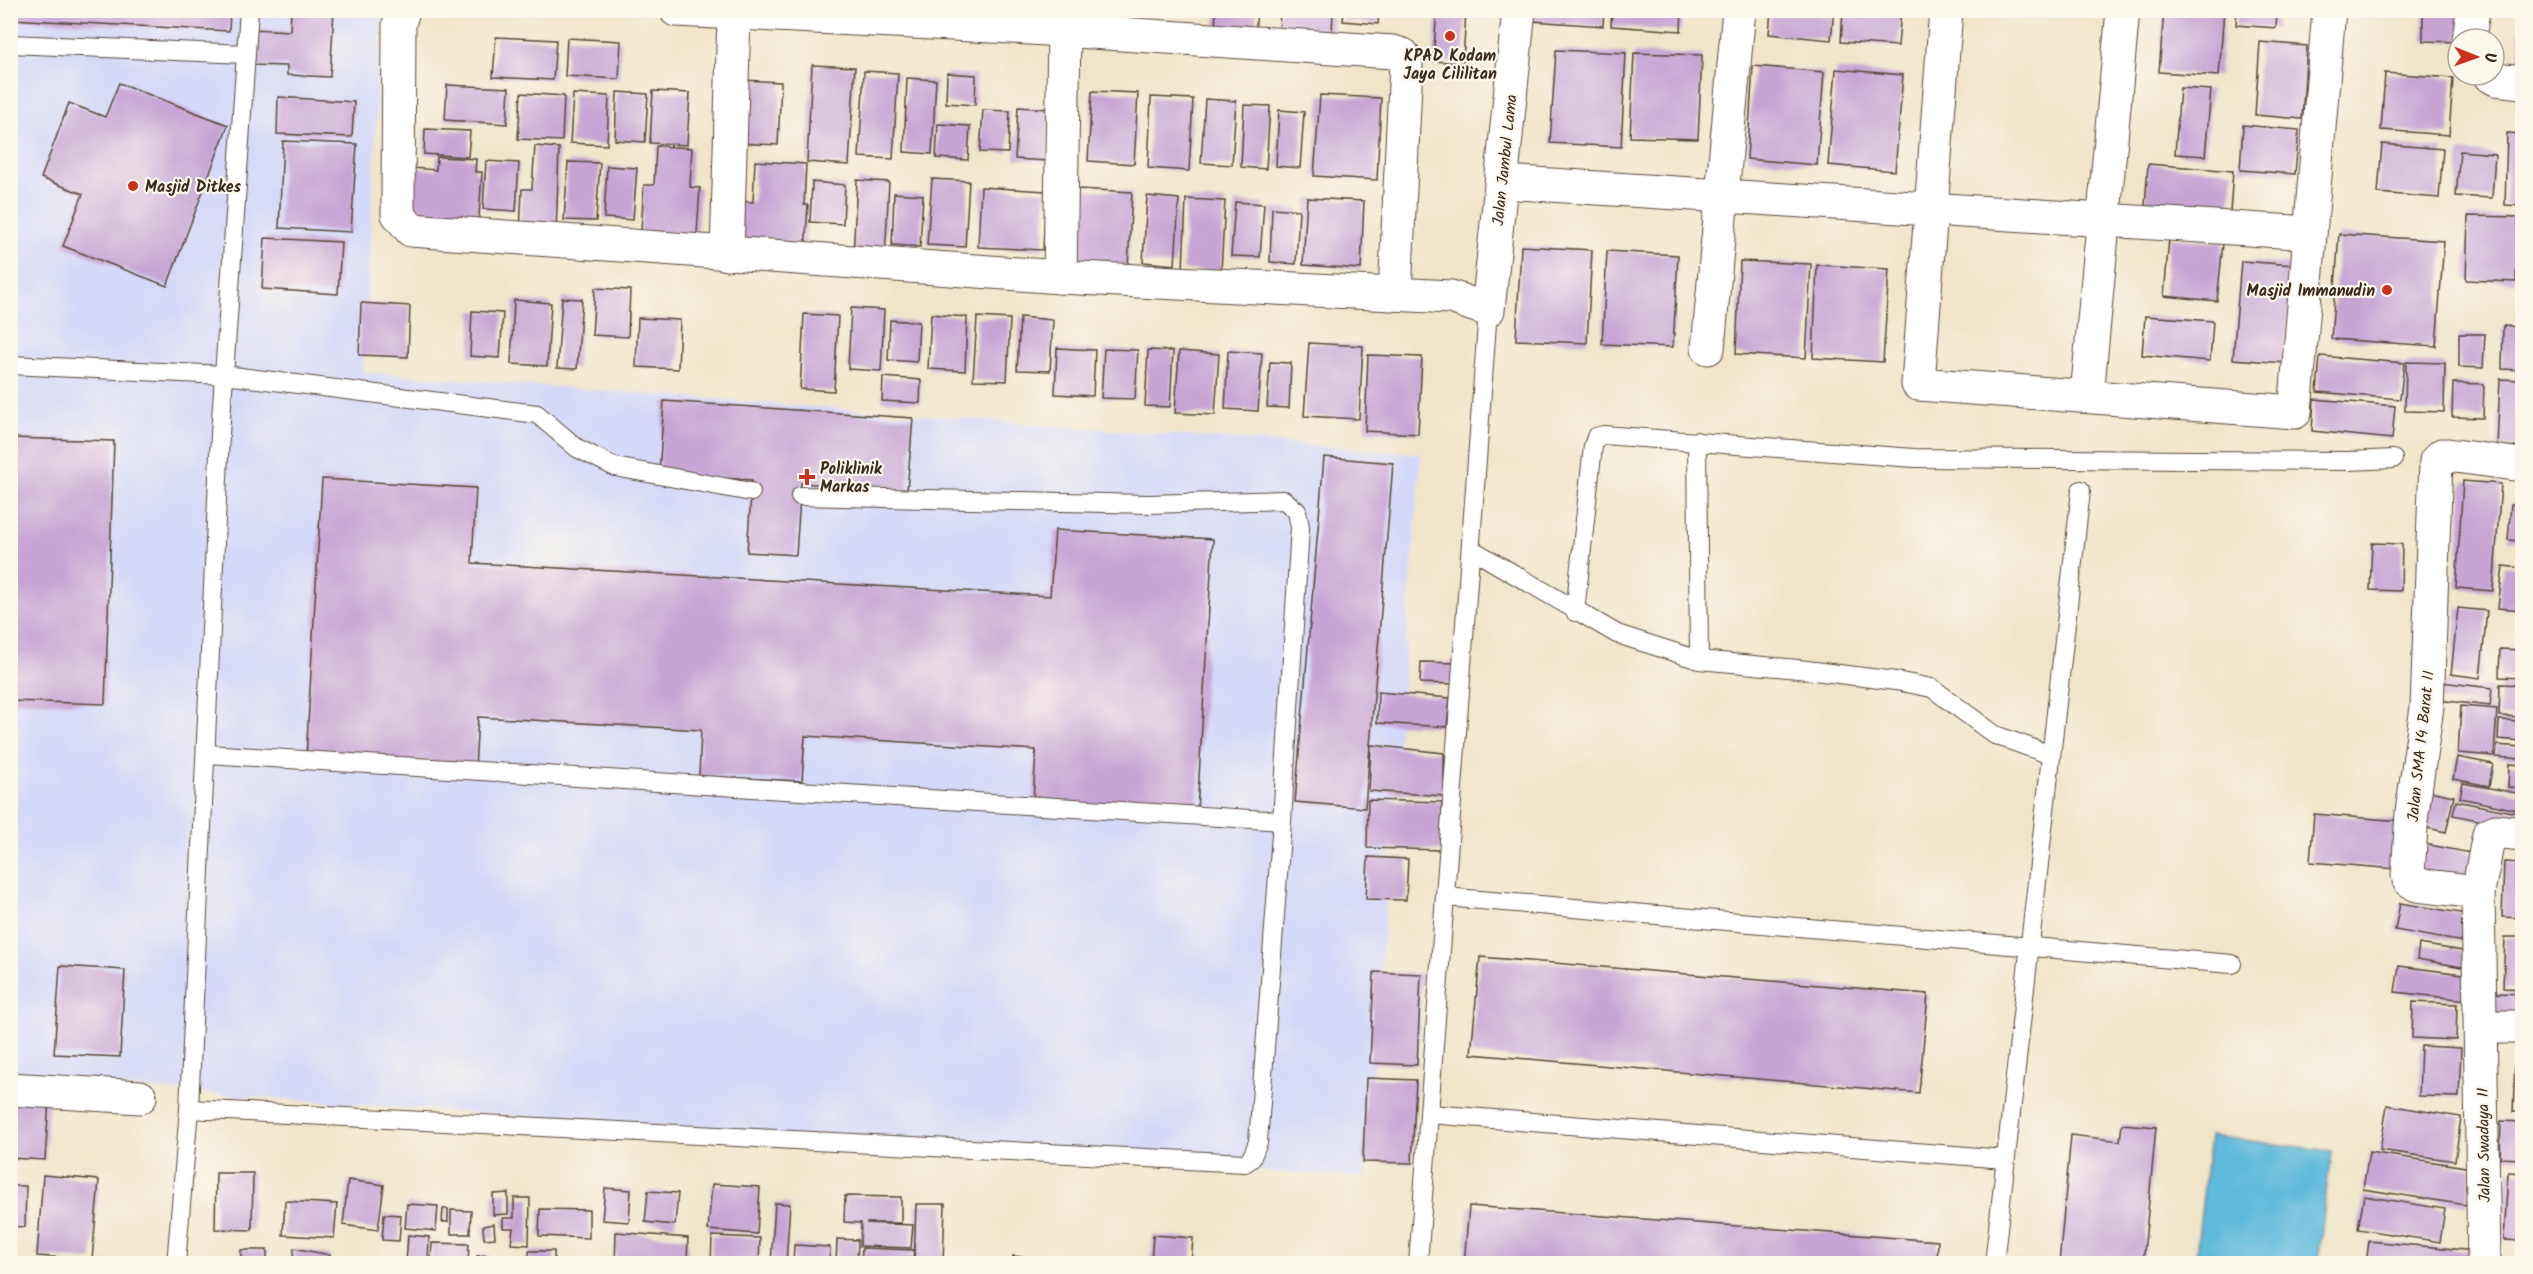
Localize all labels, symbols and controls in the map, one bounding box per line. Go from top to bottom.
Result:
north arrow [2446,27,2506,87]
marker: KPAD Kodam Jaya Cililitan [1443,29,1457,43]
place label: KPAD Kodam Jaya Cililitan [1403,44,1497,87]
text: U [2477,52,2502,63]
street label: Jalan Jambul Lama [1486,93,1525,227]
place label: Masjid Ditkes [145,175,242,200]
marker: Masjid Ditkes [126,179,140,193]
place label: Masjid Immanudin [2247,279,2375,304]
marker: Masjid Immanudin [2380,283,2394,297]
place label: Poliklinik Markas [820,457,883,500]
marker: Poliklinik Markas [798,468,816,486]
street label: Jalan SMA 14 Barat II [2401,669,2442,823]
street label: Jalan Swadaya II [2471,1087,2498,1203]

